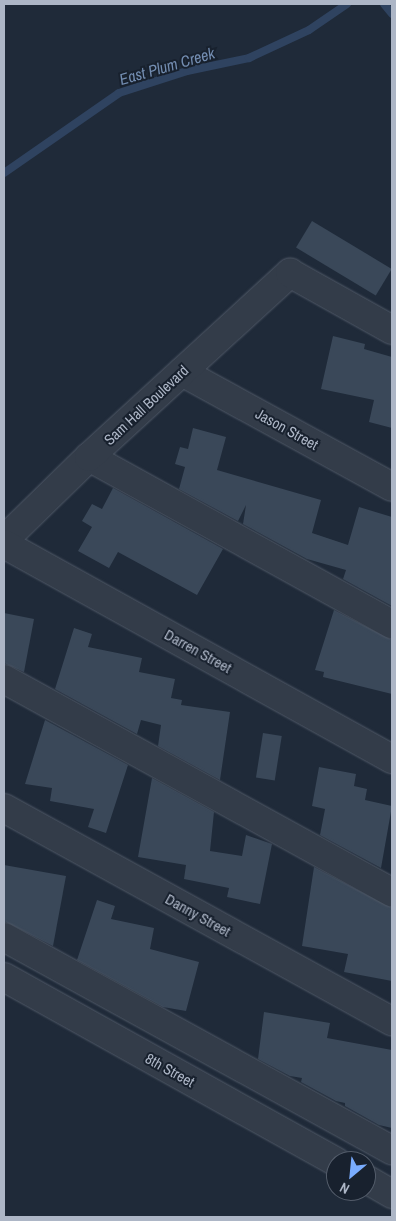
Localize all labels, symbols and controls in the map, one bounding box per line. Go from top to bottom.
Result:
water label: East Plum Creek [117,43,217,89]
street label: Sam Hall Boulevard [100,361,192,449]
street label: Jason Street [252,404,322,454]
street label: Darren Street [161,625,235,677]
street label: Danny Street [162,890,234,940]
street label: 8th Street [142,1049,198,1091]
north arrow [326,1151,376,1201]
text: N [337,1178,352,1198]

